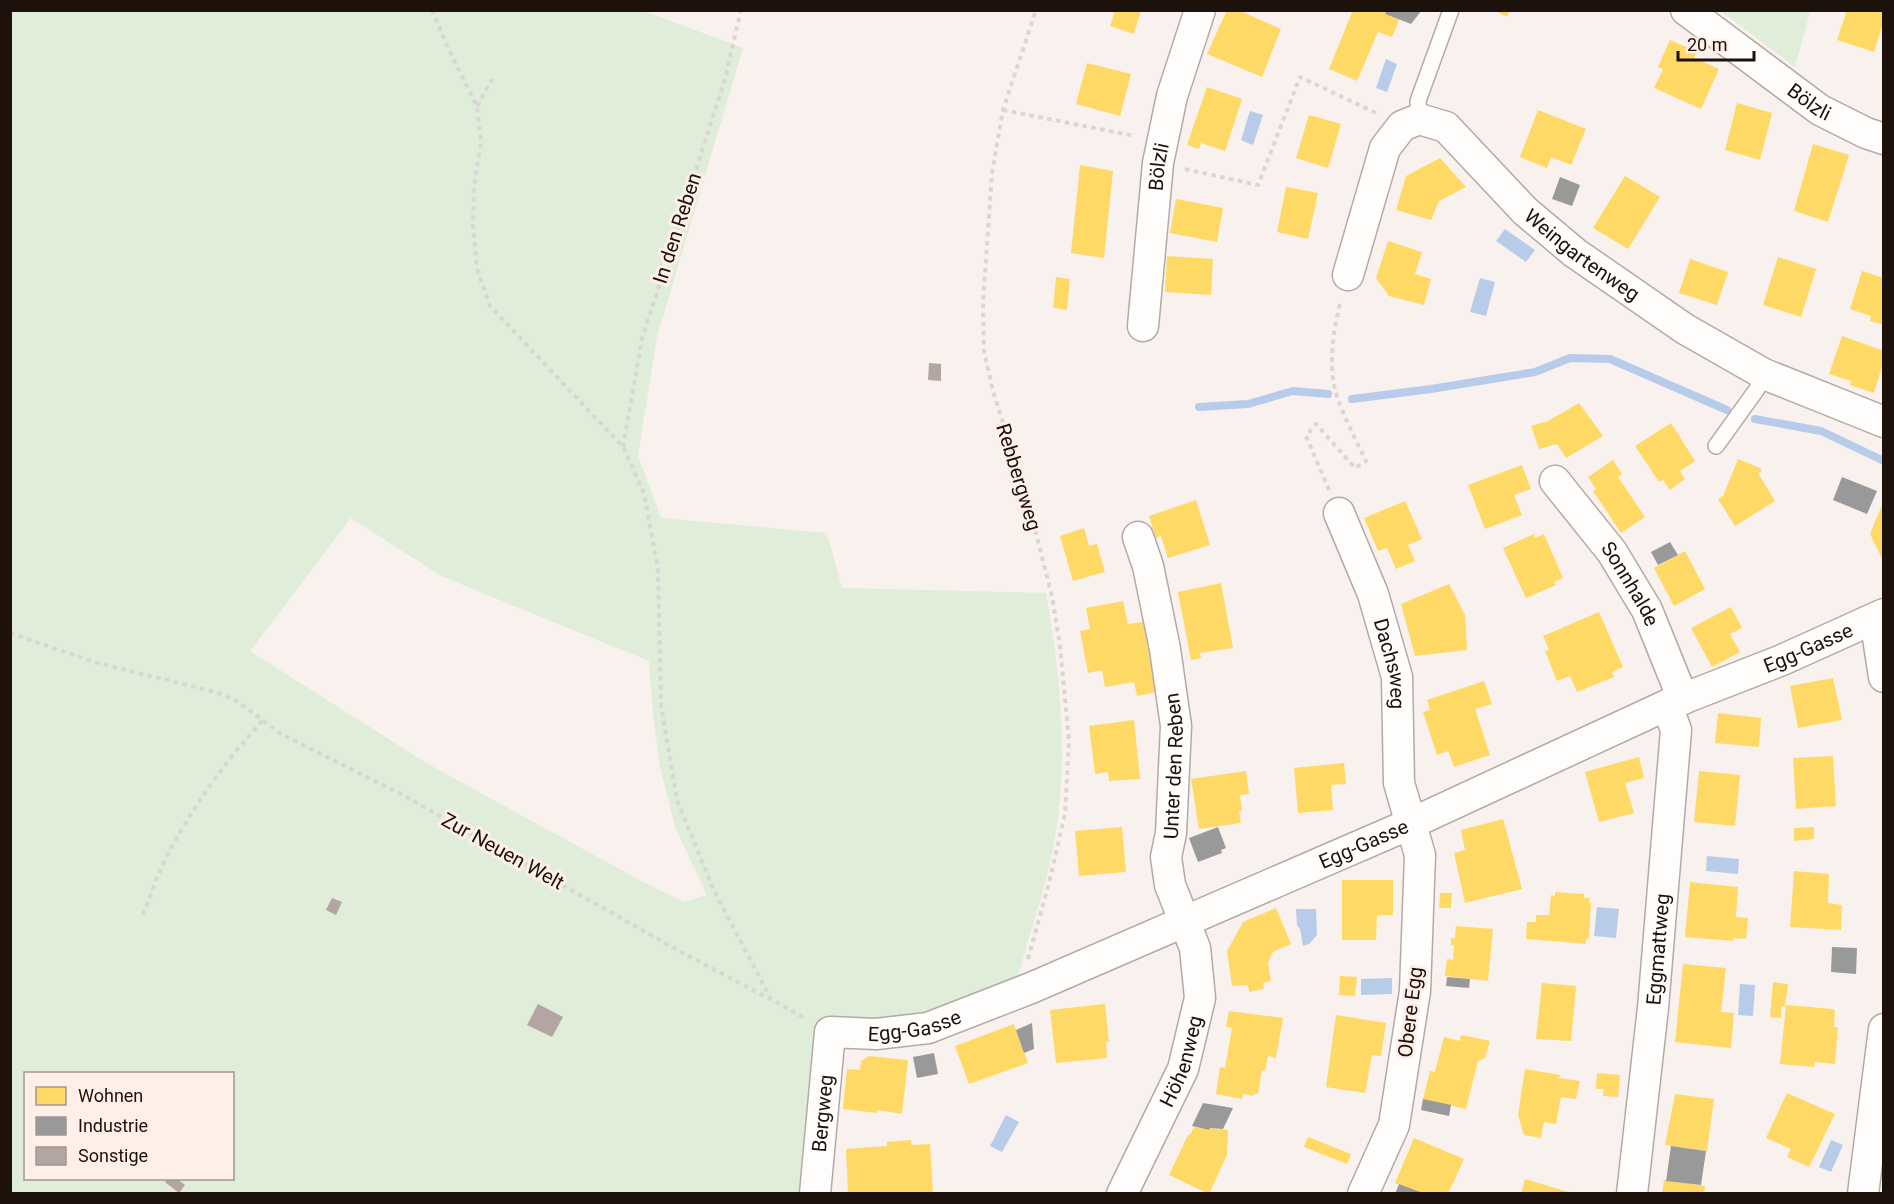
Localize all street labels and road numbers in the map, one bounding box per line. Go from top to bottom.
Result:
street label: Bölzli [1783,78,1835,126]
street label: Bölzli [1143,140,1174,192]
street label: In den Reben [648,170,706,286]
street label: Weingartenweg [1519,204,1644,306]
street label: Rebbergweg [991,421,1047,533]
street label: Sonnhalde [1596,537,1664,630]
street label: Dachsweg [1369,615,1410,709]
street label: Egg-Gasse [1760,618,1856,678]
street label: Unter den Reben [1159,691,1188,840]
street label: Zur Neuen Welt [437,807,569,895]
street label: Egg-Gasse [1315,814,1412,874]
street label: Eggmattweg [1641,893,1674,1006]
street label: Obere Egg [1393,965,1427,1059]
street label: Egg-Gasse [867,1004,964,1046]
street label: Höhenweg [1154,1013,1207,1111]
street label: Bergweg [807,1074,838,1153]

